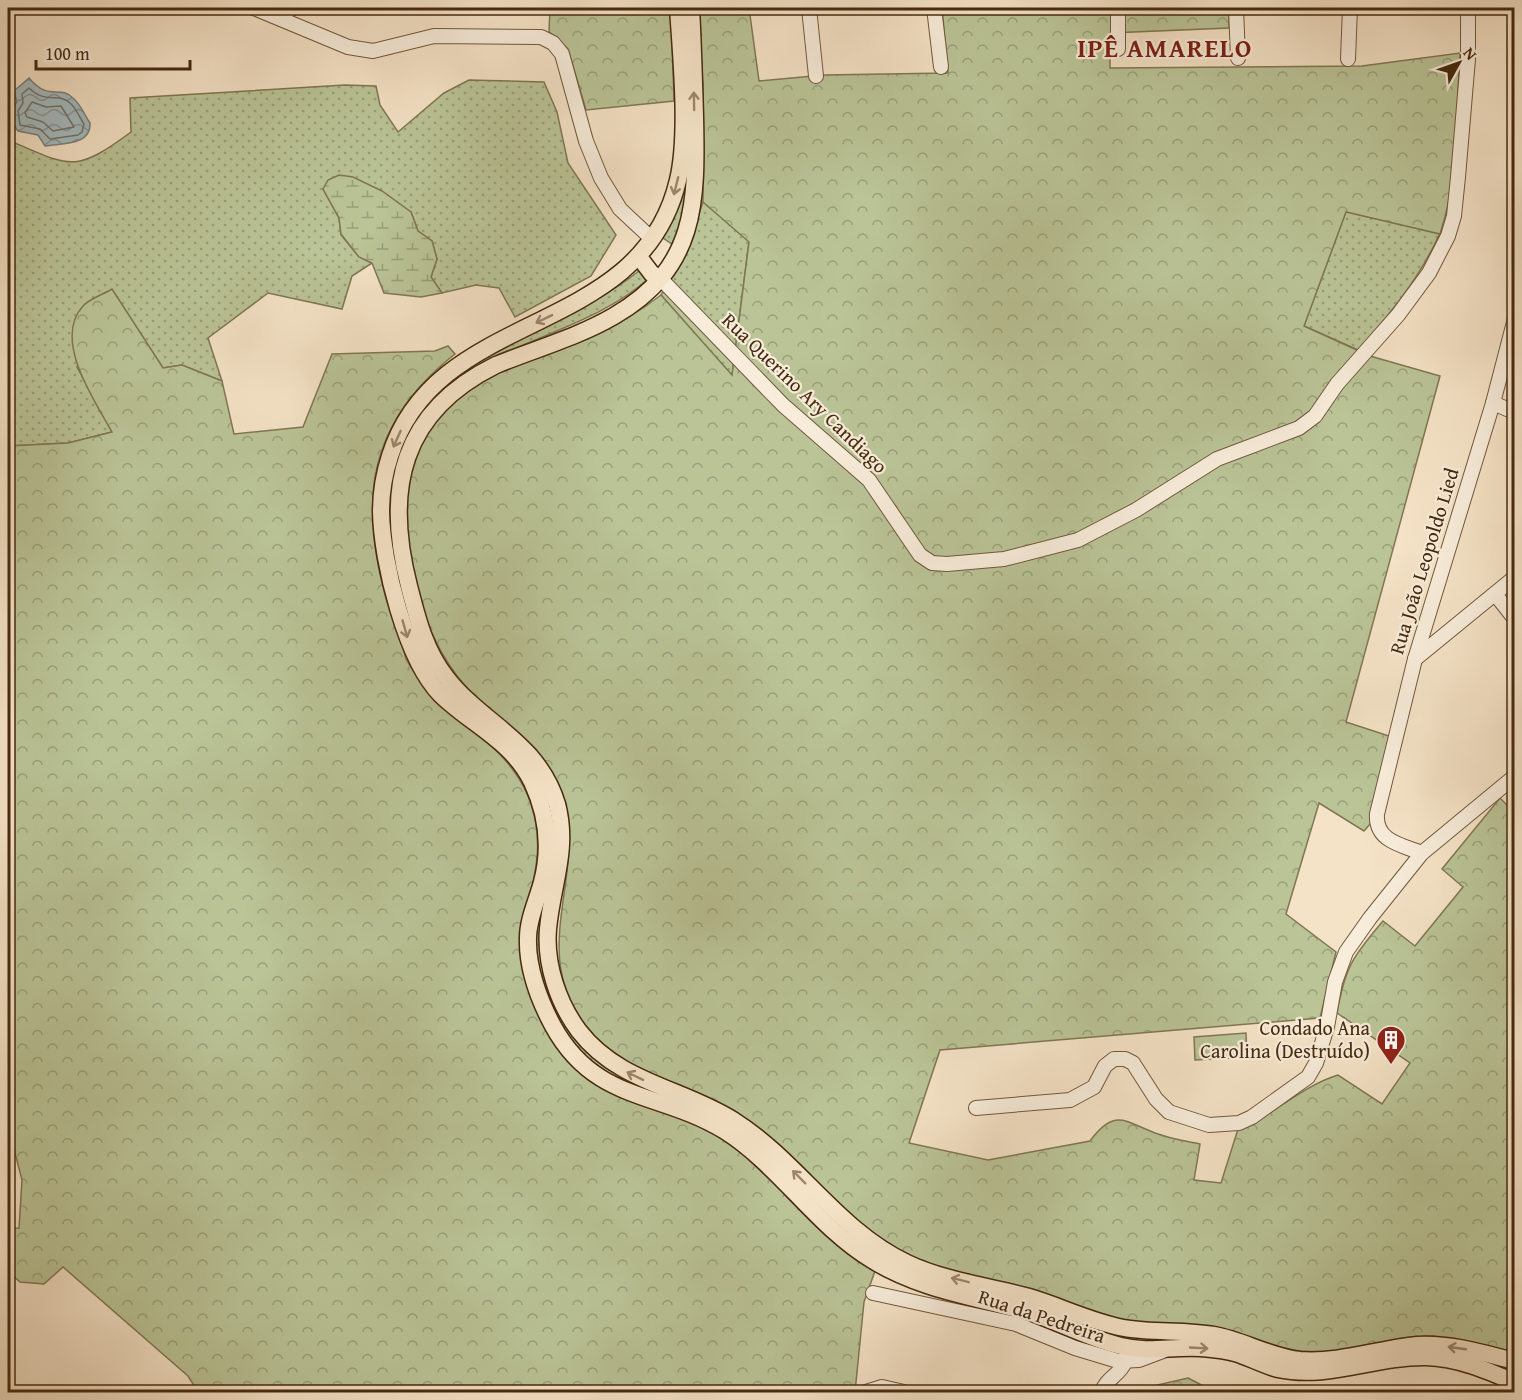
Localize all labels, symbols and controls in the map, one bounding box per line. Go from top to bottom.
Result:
district label: IPÊ AMARELO [1077,28,1253,67]
scale bar [36,33,190,71]
north arrow [1429,33,1489,93]
text: 100 m [45,40,90,67]
text: N [1458,42,1483,65]
one-way arrow [689,92,700,112]
one-way arrow [670,176,682,195]
street label: Rua Querino Ary Candiago [716,306,895,480]
one-way arrow [536,314,554,325]
one-way arrow [390,429,402,447]
street label: Rua João Leopoldo Lied [1381,464,1466,658]
one-way arrow [400,619,411,638]
place label: Condado Ana Carolina (Destruído) [1200,1013,1371,1065]
building icon: Condado Ana Carolina (Destruído) [1375,1024,1407,1066]
one-way arrow [626,1069,644,1081]
one-way arrow [792,1169,807,1184]
one-way arrow [951,1273,970,1285]
street label: Rua da Pedreira [975,1281,1110,1350]
one-way arrow [1448,1342,1468,1353]
one-way arrow [1188,1343,1208,1354]

